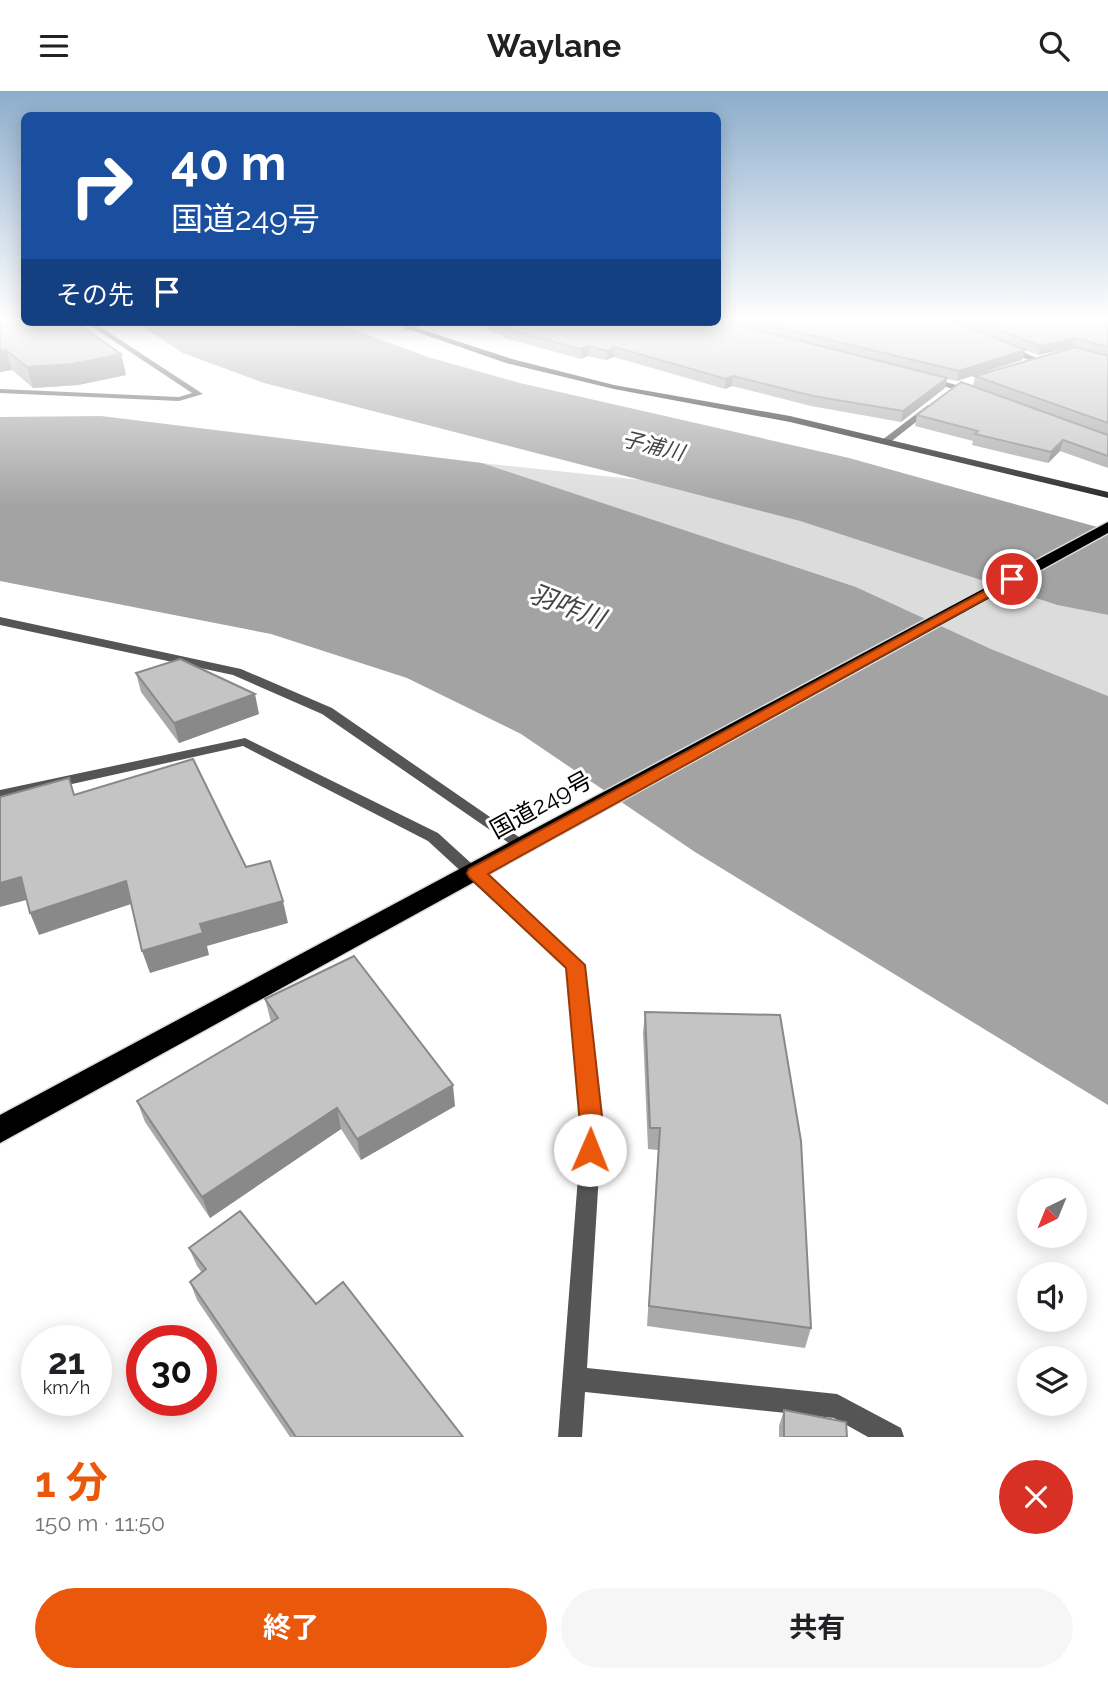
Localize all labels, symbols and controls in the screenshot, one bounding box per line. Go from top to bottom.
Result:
icon: menu [35,27,73,65]
text: Waylane [487,27,621,64]
icon: search [1035,27,1073,65]
text: 40 m [171,134,286,191]
icon: right [56,140,147,231]
text: 国道249号 [171,200,320,237]
icon: arrive [148,273,186,311]
text: その先 [56,280,134,310]
water label: 子浦川 [620,426,689,466]
pin [982,549,1042,609]
icon: arrive [993,560,1031,598]
water label: 羽咋川 [525,578,612,635]
street label: 国道249号 [485,765,597,844]
position arrow [553,1113,627,1187]
north arrow [1017,1178,1087,1248]
map controls [1017,1178,1087,1416]
button: sound [1017,1262,1087,1332]
speed limit sign: 30 [126,1325,217,1416]
text: 21 [48,1341,85,1382]
button: layers [1017,1346,1087,1416]
text: km/h [43,1377,90,1398]
text: 1 分 [35,1458,108,1507]
button: close [999,1460,1073,1534]
text: 150 m · 11:50 [35,1509,165,1536]
button: 終了 [35,1588,547,1668]
button: 共有 [561,1588,1073,1668]

